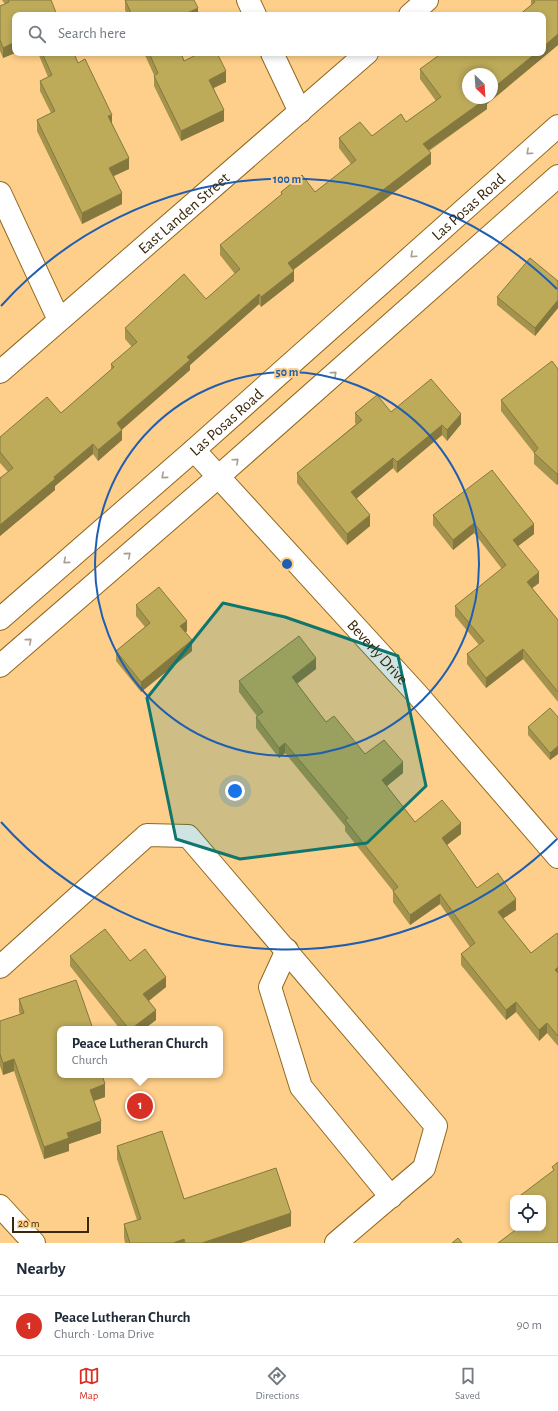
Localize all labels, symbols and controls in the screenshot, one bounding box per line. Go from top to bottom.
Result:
search box [12,12,546,56]
icon: search [26,23,48,45]
text: Search here [58,26,126,41]
north arrow [462,68,498,104]
one-way arrow [526,147,534,155]
street label: East Landen Street [135,170,233,257]
street label: Las Posas Road [429,170,508,243]
text: 100 m [273,173,301,185]
one-way arrow [410,251,417,258]
text: 50 m [276,366,299,378]
one-way arrow [329,372,336,379]
street label: Las Posas Road [187,386,266,459]
one-way arrow [232,459,239,466]
one-way arrow [162,471,169,478]
one-way arrow [123,553,130,560]
one-way arrow [64,556,71,563]
centre of rings [280,557,294,571]
street label: Beverly Drive [344,617,411,688]
one-way arrow [25,638,32,645]
your location [225,781,245,801]
popup [57,1026,223,1078]
text: Peace Lutheran Church [72,1036,208,1051]
text: Church [72,1054,108,1067]
pin: 1 [127,1091,153,1121]
map controls [510,1195,546,1231]
button: locate [510,1195,546,1231]
scale bar [12,1215,89,1234]
text: 20 m [18,1218,39,1229]
text: Nearby [16,1260,66,1277]
text: Peace Lutheran Church [54,1310,191,1325]
text: 1 [27,1319,31,1332]
text: 90 m [516,1319,542,1332]
text: Church · Loma Drive [54,1328,154,1341]
tab: Map [78,1365,100,1402]
tab: Directions [255,1365,299,1402]
tab: Saved [455,1365,480,1402]

